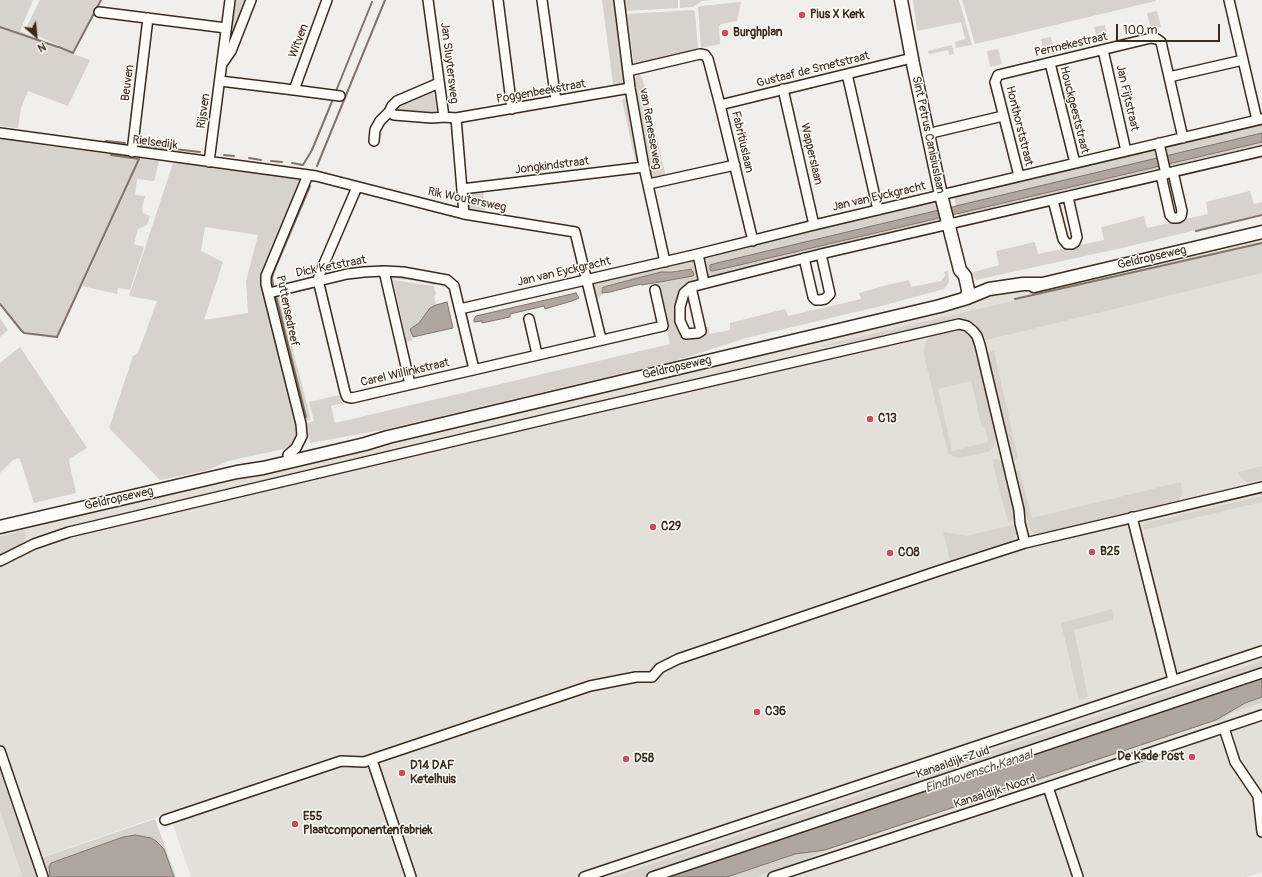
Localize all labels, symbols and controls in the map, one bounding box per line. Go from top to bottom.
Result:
place label: Pius X Kerk [810,8,865,22]
marker: Pius X Kerk [797,10,807,20]
north arrow [16,16,56,56]
scale bar [1118,16,1222,42]
street label: Witven [286,22,312,60]
street label: Jan Sluytersweg [437,22,461,104]
text: 100 m [1123,23,1157,38]
place label: Burghplan [733,26,782,40]
marker: Burghplan [720,28,730,38]
street label: Permekestraat [1033,30,1109,60]
text: N [35,40,48,55]
street label: Gustaaf de Smetstraat [755,49,871,91]
street label: Jan Fijtstraat [1112,63,1142,133]
street label: Beuven [119,64,137,102]
street label: Houckgeeststraat [1056,65,1092,155]
street label: Sint Petrus Canisiuslaan [909,75,947,195]
street label: Poggenbeekstraat [495,77,587,107]
street label: Honthorststraat [1002,84,1036,168]
street label: van Renesseweg [636,87,664,171]
street label: Rijsven [194,93,214,129]
street label: Fabritiuslaan [728,110,756,174]
street label: Wapperslaan [797,122,825,186]
street label: Rielsedijk [132,133,178,153]
street label: Jongkindstraat [514,154,590,178]
street label: Jan van Eyckgracht [831,179,927,215]
street label: Rik Woutersweg [426,185,508,215]
street label: Geldropseweg [1116,243,1188,273]
street label: Dick Ketstraat [295,253,367,281]
street label: Jan van Eyckgracht [516,254,612,290]
street label: Puttensedreef [272,274,302,348]
street label: Geldropseweg [641,353,713,383]
street label: Carel Willinkstraat [359,356,451,390]
place label: C13 [878,412,897,426]
marker: C13 [865,414,875,424]
street label: Geldropseweg [83,484,155,514]
place label: C29 [661,520,681,534]
marker: C29 [648,522,658,532]
place label: B25 [1100,545,1120,559]
place label: C08 [898,546,920,560]
marker: B25 [1087,547,1097,557]
marker: C08 [885,548,895,558]
place label: C36 [765,705,786,719]
marker: C36 [752,707,762,717]
street label: Kanaaldijk-Zuid [914,744,992,782]
water label: Eindhovensch Kanaal [923,747,1035,797]
place label: De Kade Post [1117,750,1184,764]
place label: D58 [634,752,654,766]
marker: De Kade Post [1187,752,1197,762]
marker: D58 [621,754,631,764]
place label: D14 DAF Ketelhuis [410,759,456,787]
marker: D14 DAF Ketelhuis [397,768,407,778]
street label: Kanaaldijk-Noord [952,772,1038,812]
place label: E55 Plaatcomponentenfabriek [303,810,433,838]
marker: E55 Plaatcomponentenfabriek [290,819,300,829]

